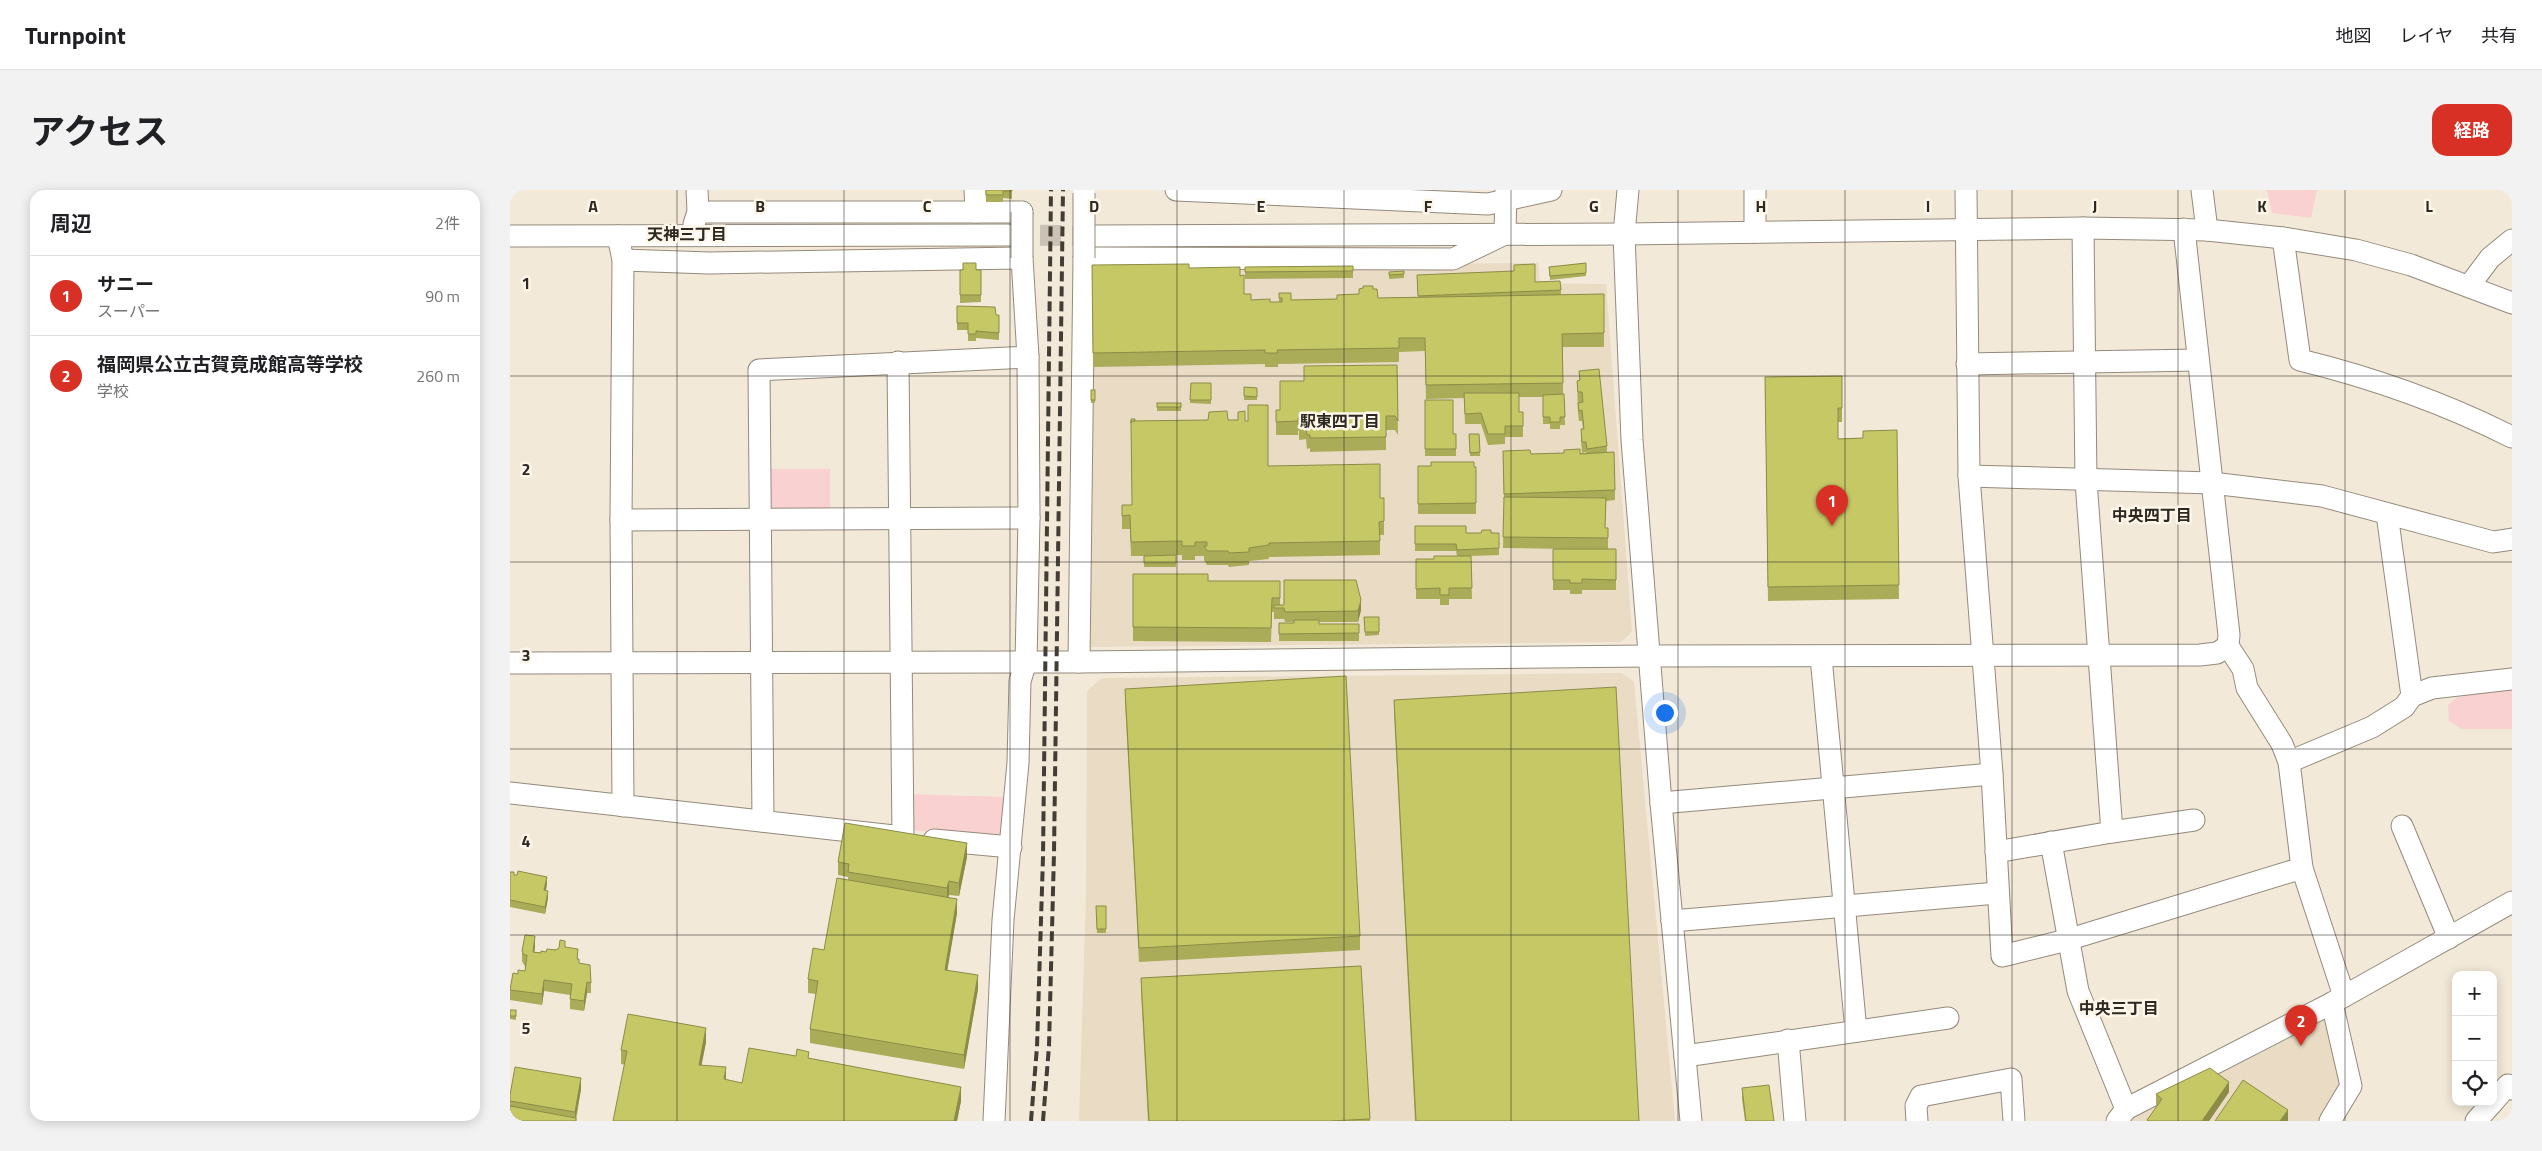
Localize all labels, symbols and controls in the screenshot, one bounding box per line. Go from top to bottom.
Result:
text: Turnpoint [25,17,126,53]
text: 地図 [2336,22,2372,49]
text: レイヤ [2400,22,2453,49]
text: 共有 [2481,22,2517,49]
text: アクセス [30,104,168,158]
button: 経路 [2432,104,2512,156]
text: A [588,194,598,218]
text: B [755,194,765,218]
text: C [923,194,932,218]
text: D [1089,194,1099,218]
text: E [1257,194,1266,218]
text: F [1424,194,1433,218]
text: G [1589,194,1599,218]
text: H [1756,194,1766,218]
text: I [1926,194,1930,218]
text: J [2093,194,2097,218]
text: K [2257,194,2267,218]
text: L [2425,194,2433,218]
text: 周辺 [50,207,92,239]
text: 2件 [435,211,460,235]
district label: 天神三丁目 [647,222,727,246]
text: サニー [97,269,154,298]
text: 1 [522,271,530,295]
text: 1 [62,284,70,308]
text: 90 m [425,284,460,308]
text: スーパー [97,299,161,323]
text: 福岡県公立古賀竟成館高等学校 [97,349,363,378]
text: 2 [62,364,70,388]
text: 260 m [416,364,460,388]
text: 学校 [97,379,129,403]
district label: 駅東四丁目 [1300,409,1380,433]
text: 2 [522,457,530,481]
pin: 1 [1816,485,1848,526]
district label: 中央四丁目 [2112,503,2192,527]
text: 3 [522,643,530,667]
your location [1652,700,1678,726]
text: 4 [522,829,531,853]
map controls [2452,971,2497,1106]
button: + [2452,971,2497,1016]
district label: 中央三丁目 [2079,996,2159,1020]
pin: 2 [2285,1005,2317,1046]
text: 5 [522,1016,531,1040]
button: − [2452,1016,2497,1061]
button: locate [2452,1061,2497,1106]

